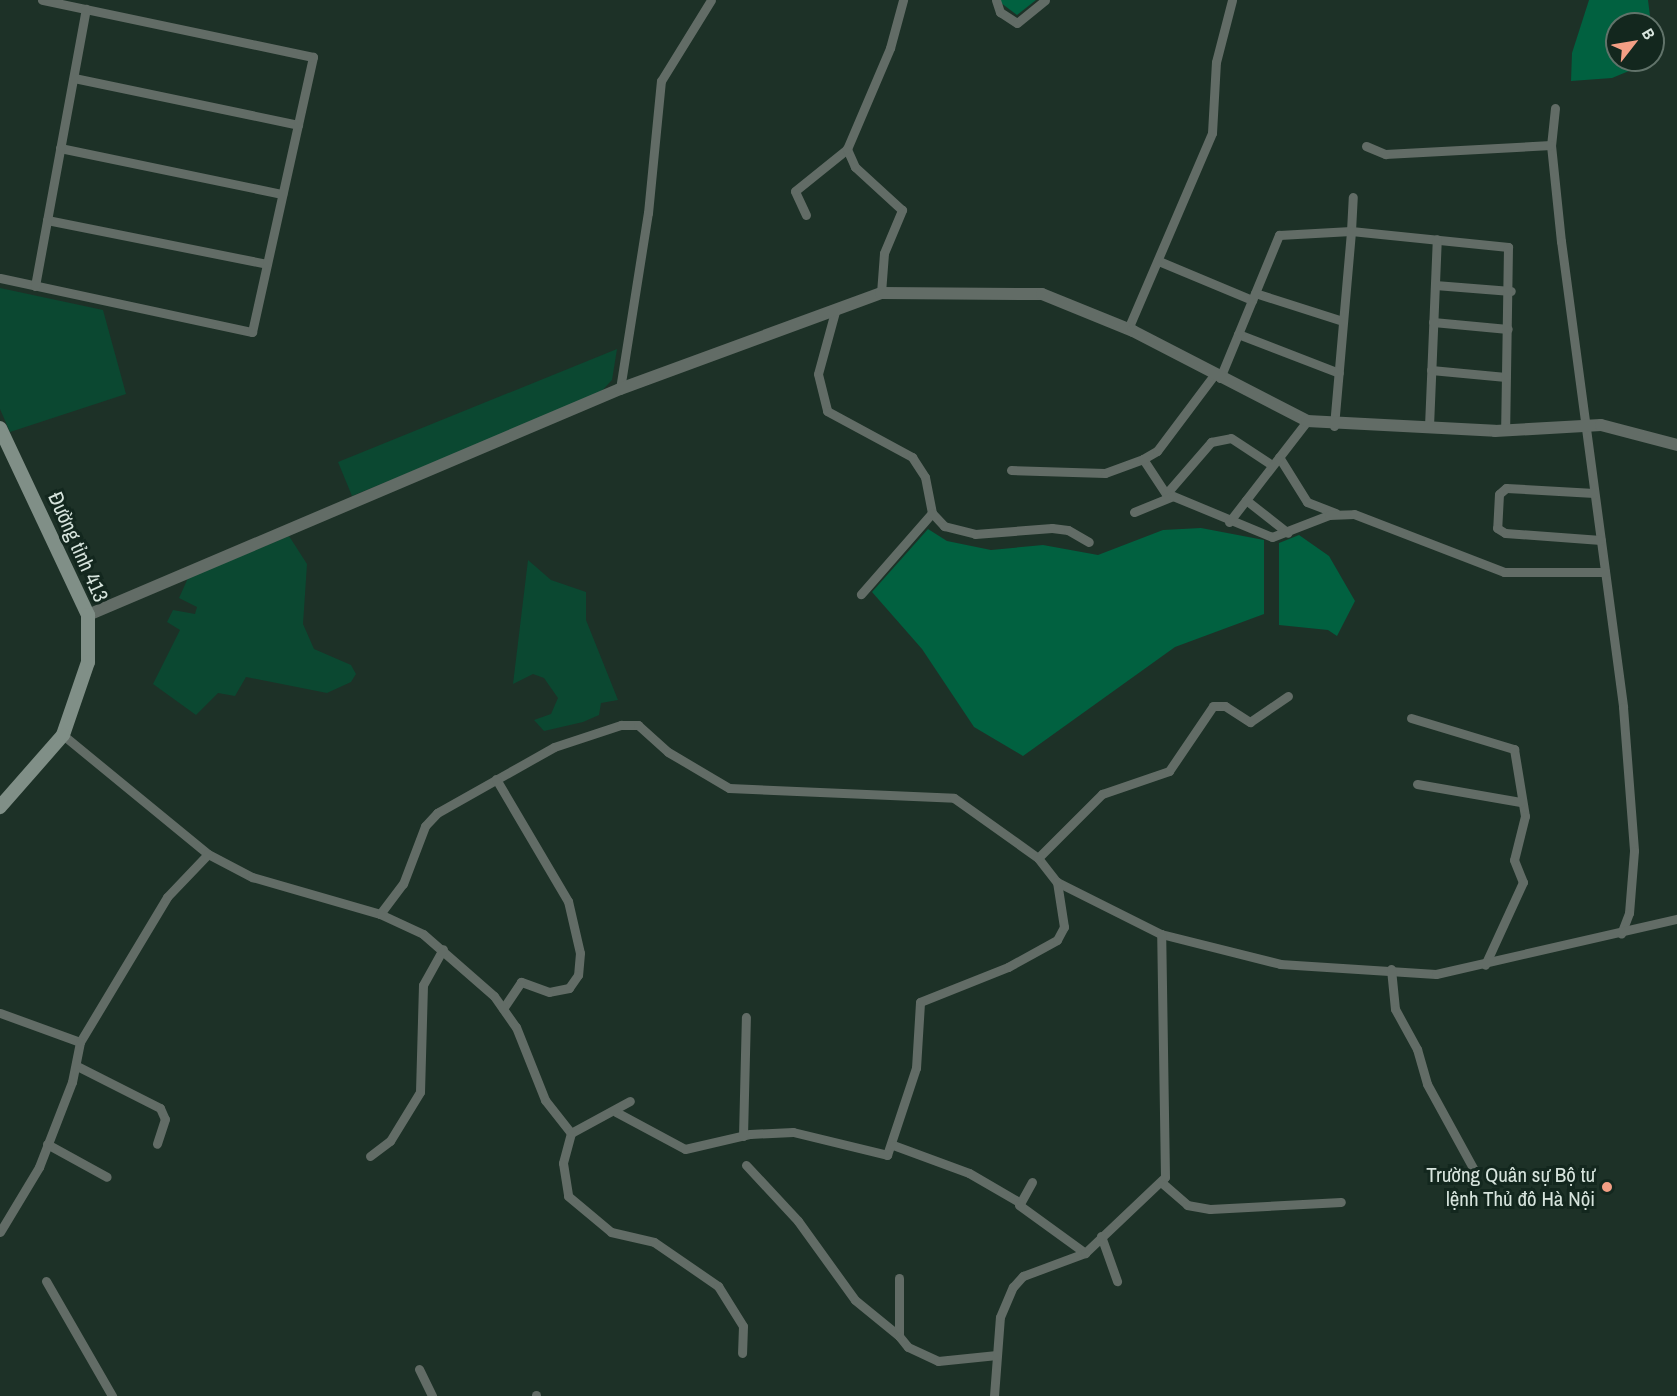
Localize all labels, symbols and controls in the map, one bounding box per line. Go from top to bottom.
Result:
north arrow [1605,12,1665,72]
text: B [1637,24,1661,43]
street label: Đường tỉnh 413 [43,488,113,606]
place label: Trường Quân sự Bộ tư lệnh Thủ đô Hà Nội [1426,1162,1595,1212]
marker: Trường Quân sự Bộ tư lệnh Thủ đô Hà Nội [1600,1180,1614,1194]

